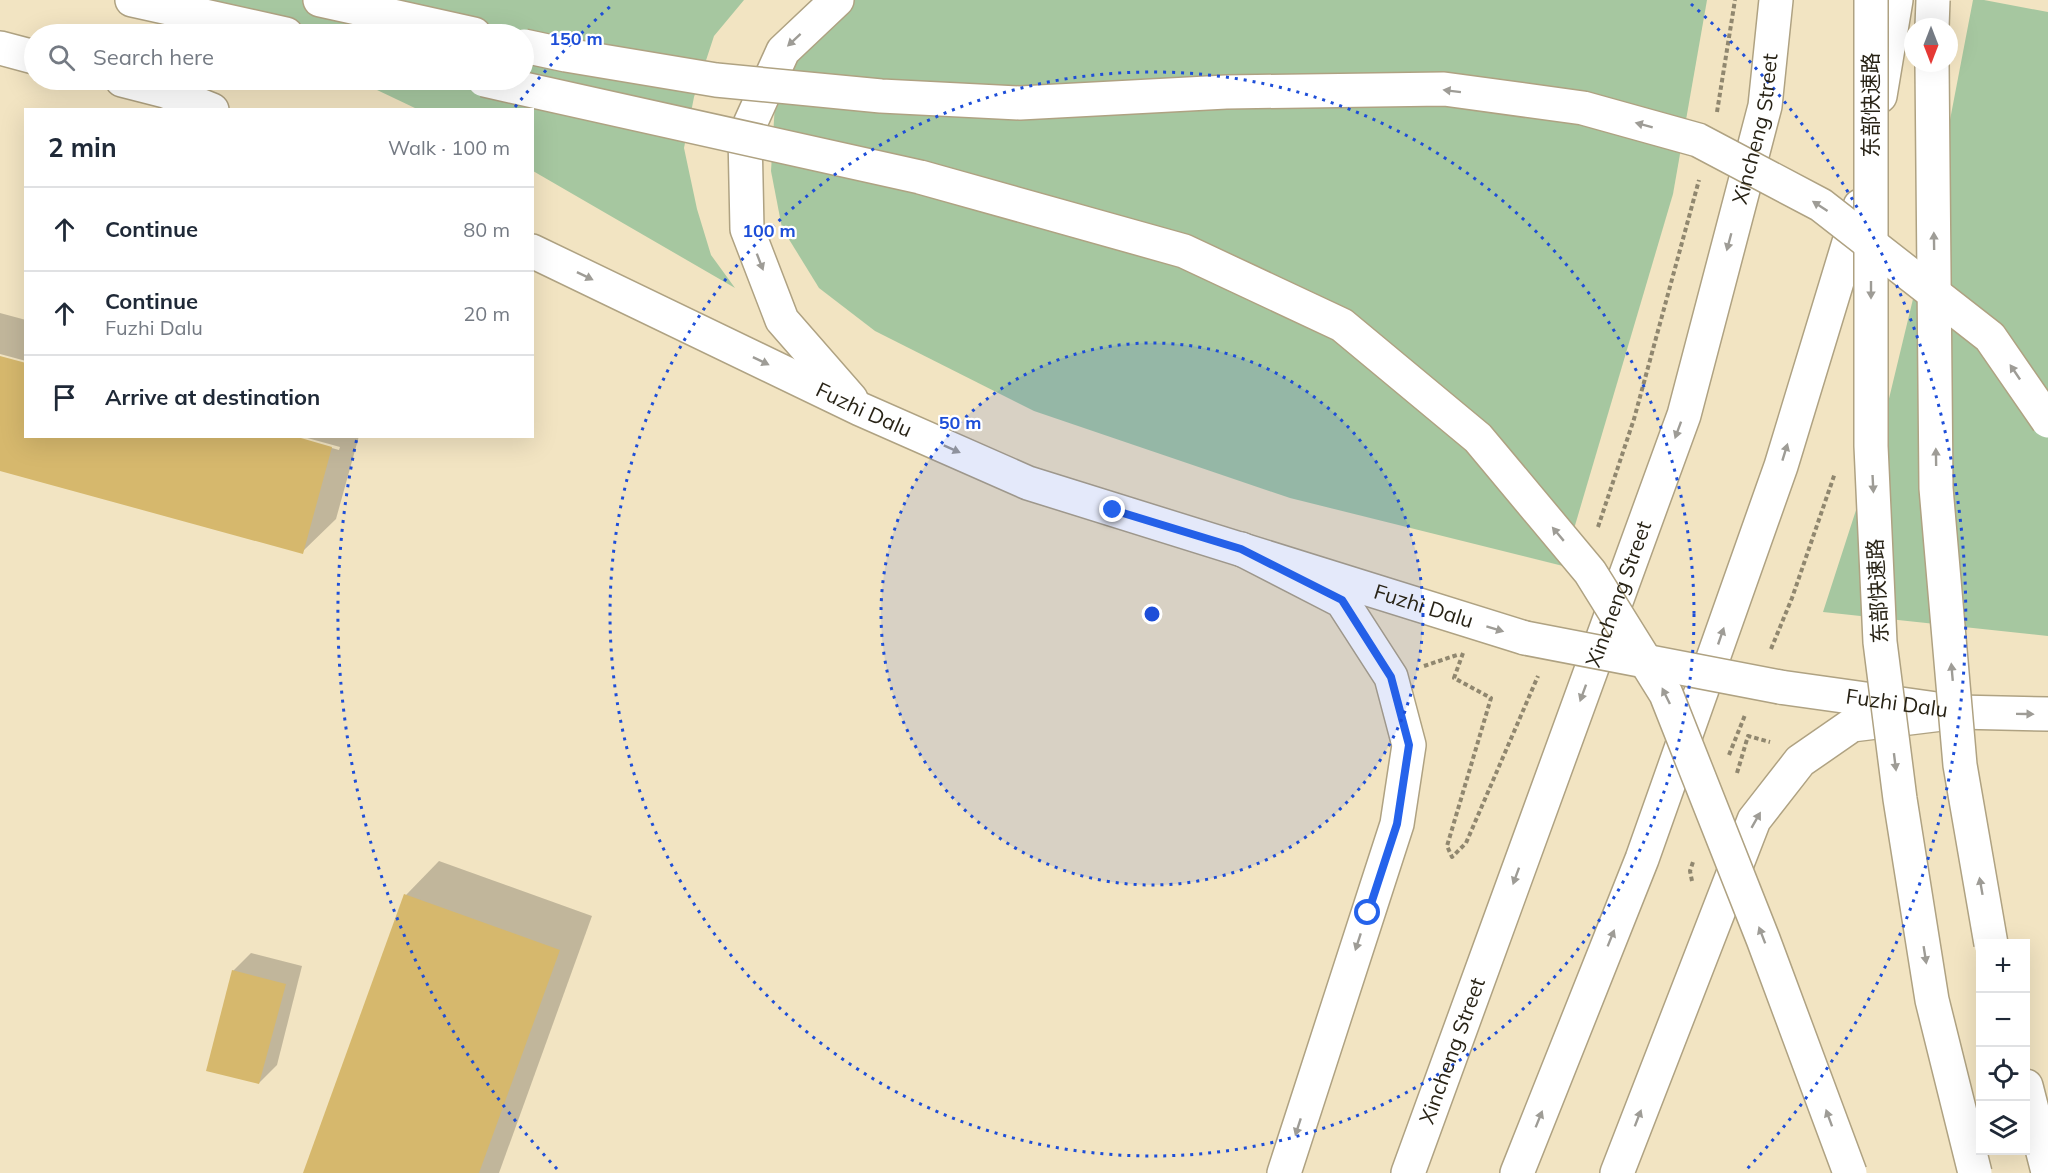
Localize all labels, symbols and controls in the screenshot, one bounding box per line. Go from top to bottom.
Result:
north arrow [1904,18,1958,72]
search box [24,24,534,90]
text: 150 m [549,27,603,50]
one-way arrow [787,33,802,47]
icon: search [45,41,78,74]
text: Search here [93,43,214,71]
street label: Xincheng Street [1726,52,1782,207]
street label: 东部快速路 [1857,53,1883,158]
one-way arrow [1443,86,1462,96]
one-way arrow [1635,120,1653,129]
text: 2 min [48,131,117,164]
text: Walk · 100 m [388,135,510,160]
one-way arrow [1812,200,1829,211]
icon: ahead [48,213,81,246]
text: Continue [105,215,198,243]
text: 80 m [463,217,510,242]
text: 100 m [742,219,796,242]
one-way arrow [1929,231,1939,250]
one-way arrow [1724,233,1733,251]
one-way arrow [755,253,765,271]
one-way arrow [577,272,594,281]
one-way arrow [1866,280,1876,299]
text: Continue [105,287,198,315]
icon: ahead [48,297,81,330]
text: 20 m [463,301,510,326]
text: Fuzhi Dalu [105,315,203,340]
one-way arrow [752,357,769,366]
one-way arrow [2009,365,2021,381]
street label: Fuzhi Dalu [812,376,916,442]
icon: arrive [48,381,81,414]
text: Arrive at destination [105,383,320,411]
text: 50 m [939,411,981,434]
one-way arrow [1673,422,1683,440]
one-way arrow [1781,443,1790,461]
one-way arrow [943,445,960,454]
one-way arrow [1931,447,1941,466]
one-way arrow [1868,475,1877,494]
route end [1099,496,1125,522]
street label: Xincheng Street [1579,517,1656,671]
one-way arrow [1552,527,1565,542]
street label: 东部快速路 [1861,538,1893,644]
street label: Fuzhi Dalu [1371,578,1477,633]
centre of rings [1142,604,1162,624]
one-way arrow [1486,625,1504,634]
one-way arrow [1716,627,1726,645]
one-way arrow [1947,662,1957,681]
street label: Fuzhi Dalu [1844,682,1950,722]
one-way arrow [1578,684,1587,702]
one-way arrow [1661,687,1671,704]
one-way arrow [2016,709,2035,718]
one-way arrow [1890,753,1900,772]
one-way arrow [1751,811,1761,828]
one-way arrow [1511,867,1521,885]
one-way arrow [1976,876,1985,895]
route start [1354,899,1380,925]
one-way arrow [1757,926,1767,944]
one-way arrow [1606,928,1616,946]
one-way arrow [1353,933,1363,951]
map controls [1976,939,2030,1155]
button: + [1976,939,2030,993]
one-way arrow [1920,946,1929,965]
street label: Xincheng Street [1413,974,1490,1127]
button: − [1976,993,2030,1047]
button: locate [1976,1047,2030,1101]
button: layers [1976,1101,2030,1155]
one-way arrow [1534,1109,1544,1127]
one-way arrow [1633,1109,1643,1127]
one-way arrow [1824,1109,1834,1127]
one-way arrow [1293,1118,1302,1136]

